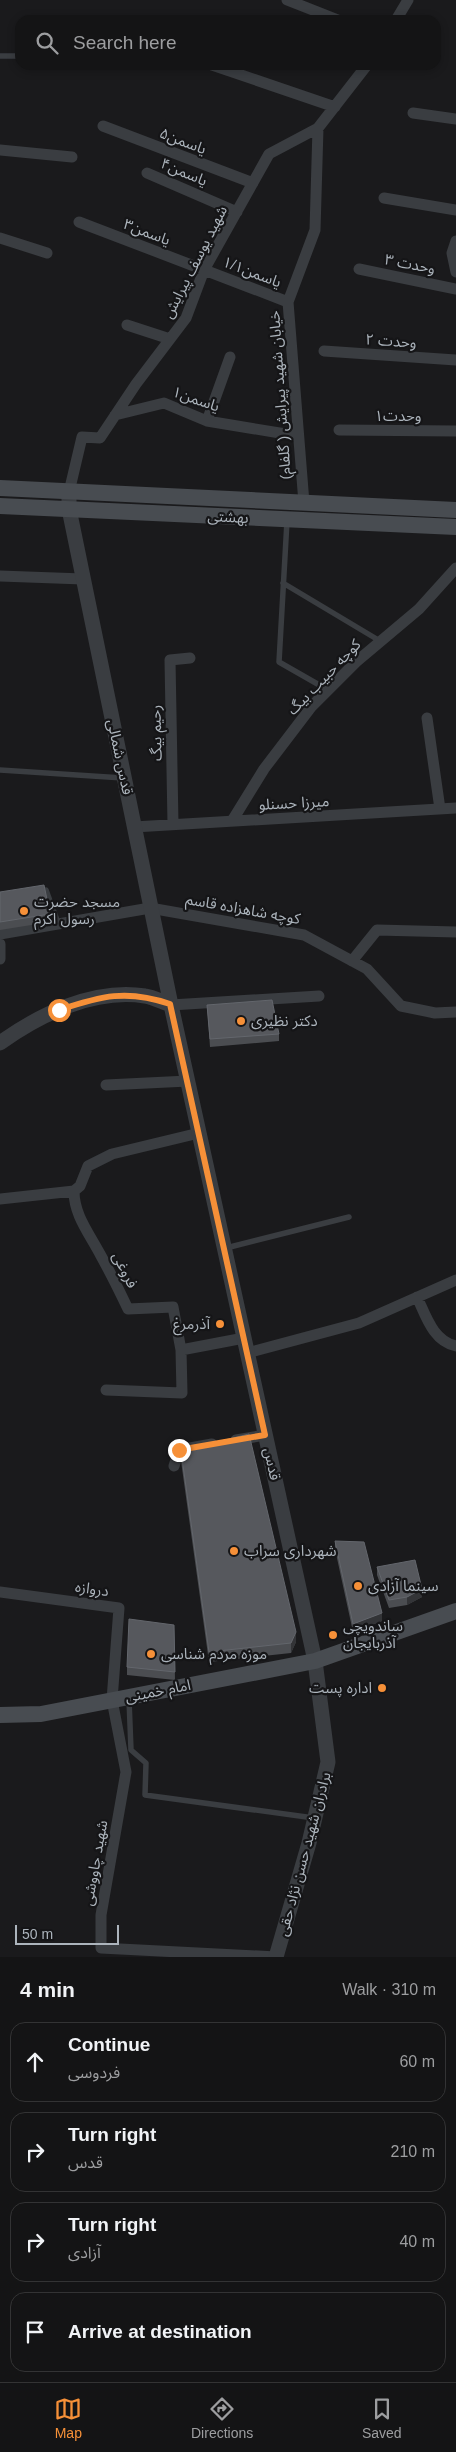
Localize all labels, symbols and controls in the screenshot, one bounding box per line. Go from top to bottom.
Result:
search box [15,15,441,70]
icon: search [33,29,61,57]
text: Search here [73,32,177,53]
street label: یاسمن۵ [157,124,209,158]
street label: یاسمن۴ [158,154,210,190]
street label: شهید یوسف پیرایش [159,203,232,322]
street label: یاسمن۳ [121,215,173,249]
street label: وحدت ۳ [383,250,437,278]
street label: یاسمن۱/۱ [220,253,284,291]
street label: خیابان شهید پیرایش ( گلفام) [265,310,297,480]
street label: وحدت ۲ [365,330,417,352]
street label: یاسمن۱ [170,383,222,415]
street label: وحدت۱ [374,407,422,425]
street label: بهشتی [207,507,249,527]
street label: کوچه حبیب بیگ [284,635,366,719]
street label: رحیم بیگ [147,705,167,761]
street label: قدس شمالی [103,718,137,797]
street label: میرزا حسنلو [258,792,330,814]
street label: کوچه شاهزاده قاسم [184,890,303,930]
place label: مسجد حضرت رسول اکرم [34,893,120,930]
marker: مسجد حضرت رسول اکرم [18,905,30,917]
route start [48,999,71,1022]
place label: دکتر نظیری [251,1012,318,1030]
marker: دکتر نظیری [235,1015,247,1027]
street label: فروغی [108,1249,142,1291]
place label: آذرمرغ [173,1315,211,1336]
marker: آذرمرغ [214,1318,226,1330]
route end [168,1439,191,1462]
street label: قدس [260,1446,284,1482]
place label: شهرداری سراب [244,1542,337,1560]
marker: شهرداری سراب [228,1545,240,1557]
place label: سینما آزادی [368,1577,439,1595]
street label: دروازه [74,1578,110,1600]
marker: سینما آزادی [352,1580,364,1592]
place label: ساندویچی آذربایجان [343,1617,403,1652]
marker: ساندویچی آذربایجان [327,1629,339,1641]
place label: موزه مردم شناسی [161,1645,267,1665]
marker: موزه مردم شناسی [145,1648,157,1660]
street label: امام خمینی [124,1676,193,1708]
place label: اداره پست [309,1679,372,1698]
marker: اداره پست [376,1682,388,1694]
street label: برادران شهید حسن نژاد حقی [273,1770,335,1938]
street label: شهید چاووشی [79,1819,112,1907]
scale bar [15,1922,119,1945]
text: 50 m [22,1926,53,1942]
text: 4 min [20,1978,75,2001]
text: Walk · 310 m [342,1981,436,1998]
text: Continue [68,2034,150,2055]
icon: ahead [21,2048,49,2076]
text: 60 m [399,2053,435,2070]
text: فردوسی [68,2064,120,2081]
text: Turn right [68,2124,156,2145]
icon: right [21,2138,49,2166]
text: 210 m [391,2143,435,2160]
text: قدس [68,2154,103,2171]
text: Turn right [68,2214,156,2235]
icon: right [21,2228,49,2256]
text: 40 m [399,2233,435,2250]
text: آزادی [68,2244,101,2261]
icon: arrive [21,2318,49,2346]
text: Arrive at destination [68,2321,252,2342]
tab: Map [54,2395,82,2441]
tab: Directions [191,2395,253,2441]
tab: Saved [362,2395,402,2441]

